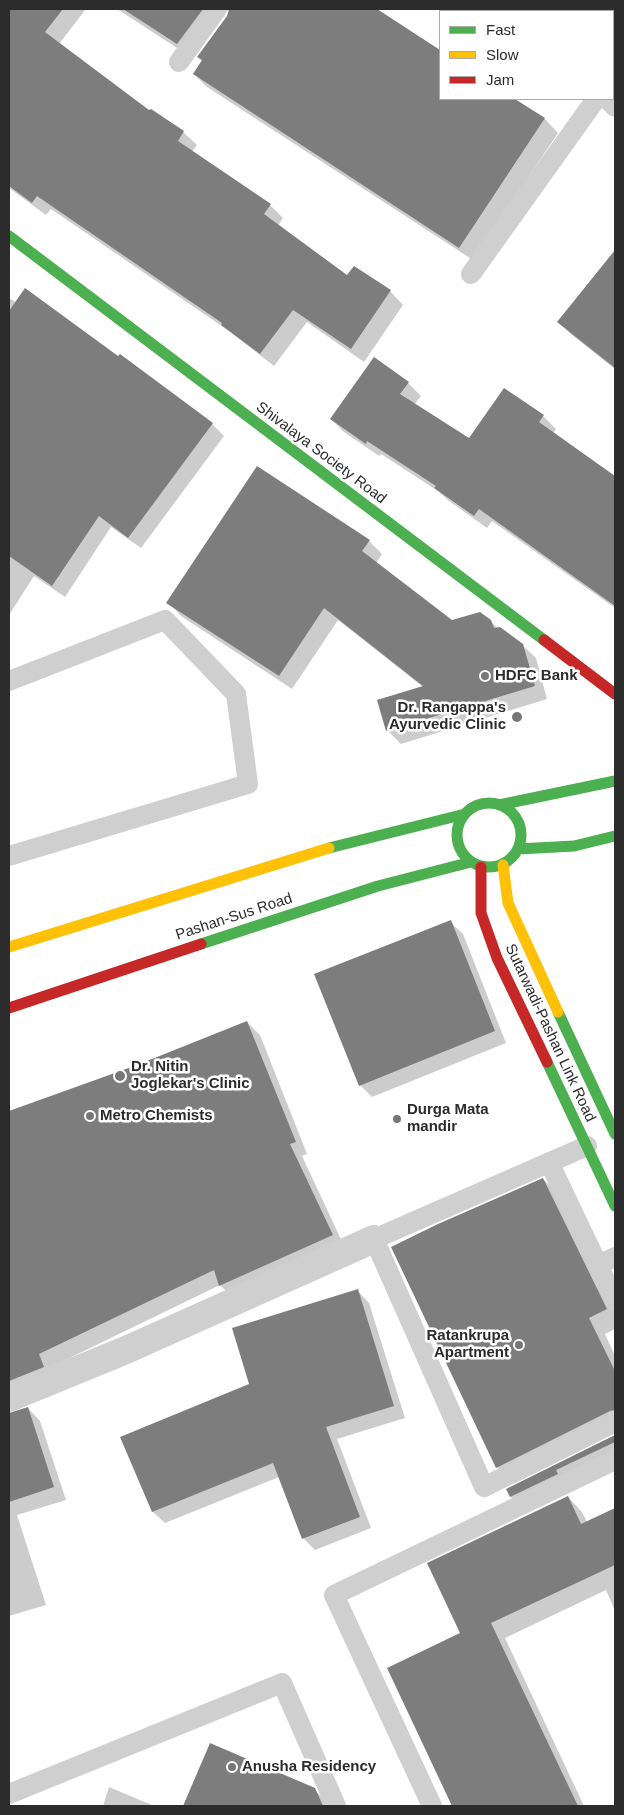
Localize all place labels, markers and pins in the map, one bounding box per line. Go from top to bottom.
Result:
place label: HDFC Bank [495,667,578,685]
marker: HDFC Bank [479,670,491,682]
place label: Dr. Rangappa's Ayurvedic Clinic [389,699,506,734]
marker: Dr. Rangappa's Ayurvedic Clinic [510,710,524,724]
place label: Dr. Nitin Joglekar's Clinic [131,1058,250,1093]
marker: Dr. Nitin Joglekar's Clinic [113,1069,127,1083]
place label: Durga Mata mandir [407,1101,489,1136]
place label: Metro Chemists [100,1107,213,1125]
marker: Metro Chemists [84,1110,96,1122]
marker: Durga Mata mandir [391,1113,403,1125]
place label: Ratankrupa Apartment [426,1327,509,1362]
marker: Ratankrupa Apartment [513,1339,525,1351]
place label: Anusha Residency [242,1758,376,1776]
marker: Anusha Residency [226,1761,238,1773]

